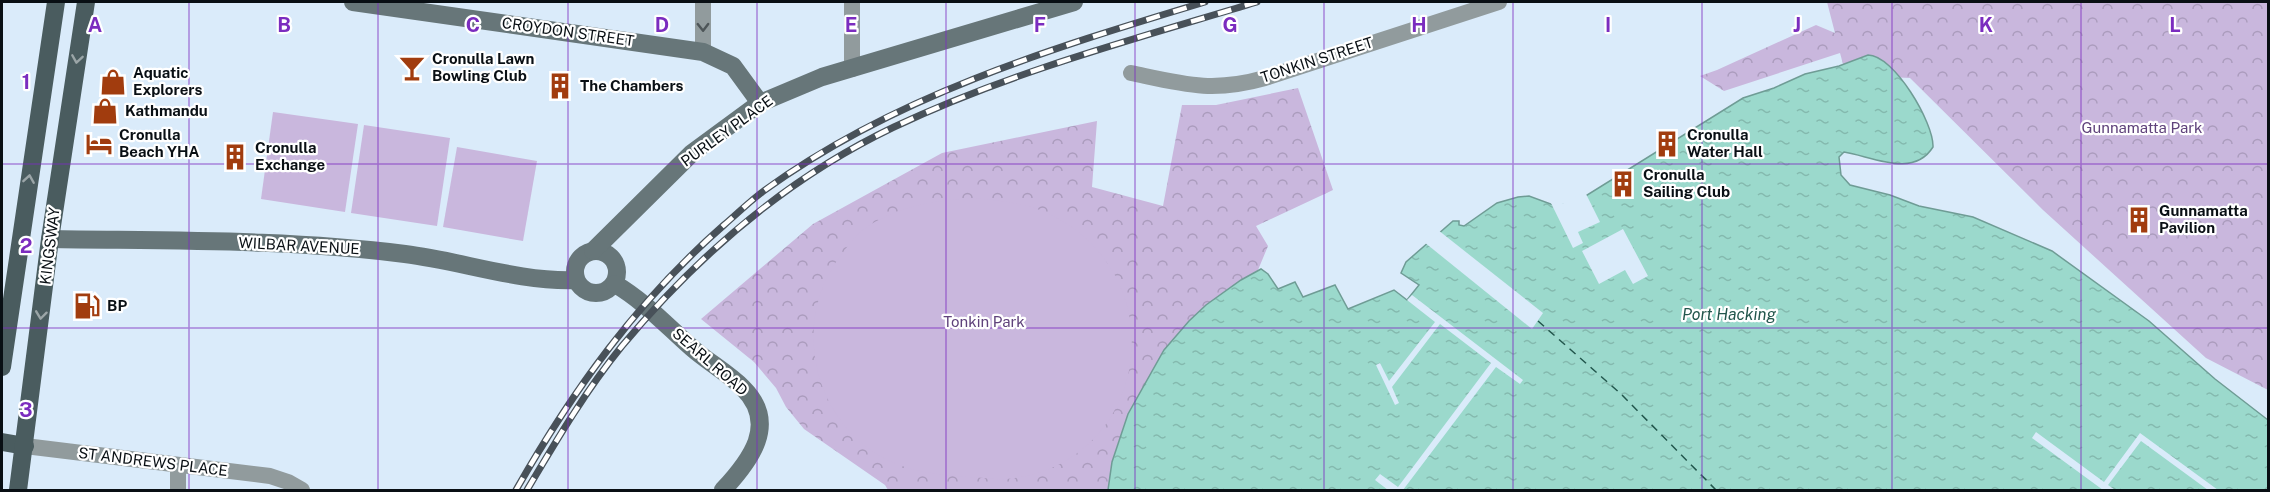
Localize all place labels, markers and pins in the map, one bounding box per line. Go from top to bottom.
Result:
place label: Cronulla Lawn Bowling Club [432,50,534,84]
bar icon: Cronulla Lawn Bowling Club [397,53,427,83]
place label: Aquatic Explorers [133,64,202,98]
shop icon: Aquatic Explorers [98,67,128,97]
building icon: The Chambers [545,71,575,101]
place label: The Chambers [580,77,684,94]
shop icon: Kathmandu [90,96,120,126]
place label: Kathmandu [125,102,208,119]
place label: Cronulla Beach YHA [119,126,199,160]
place label: Cronulla Water Hall [1687,126,1763,160]
hotel icon: Cronulla Beach YHA [84,129,114,159]
building icon: Cronulla Water Hall [1652,129,1682,159]
place label: Cronulla Exchange [255,139,325,173]
building icon: Cronulla Exchange [220,142,250,172]
place label: Cronulla Sailing Club [1643,166,1730,200]
building icon: Cronulla Sailing Club [1608,169,1638,199]
place label: Gunnamatta Pavilion [2159,202,2248,236]
building icon: Gunnamatta Pavilion [2124,205,2154,235]
fuel station icon: BP [72,291,102,321]
place label: BP [107,297,127,314]

